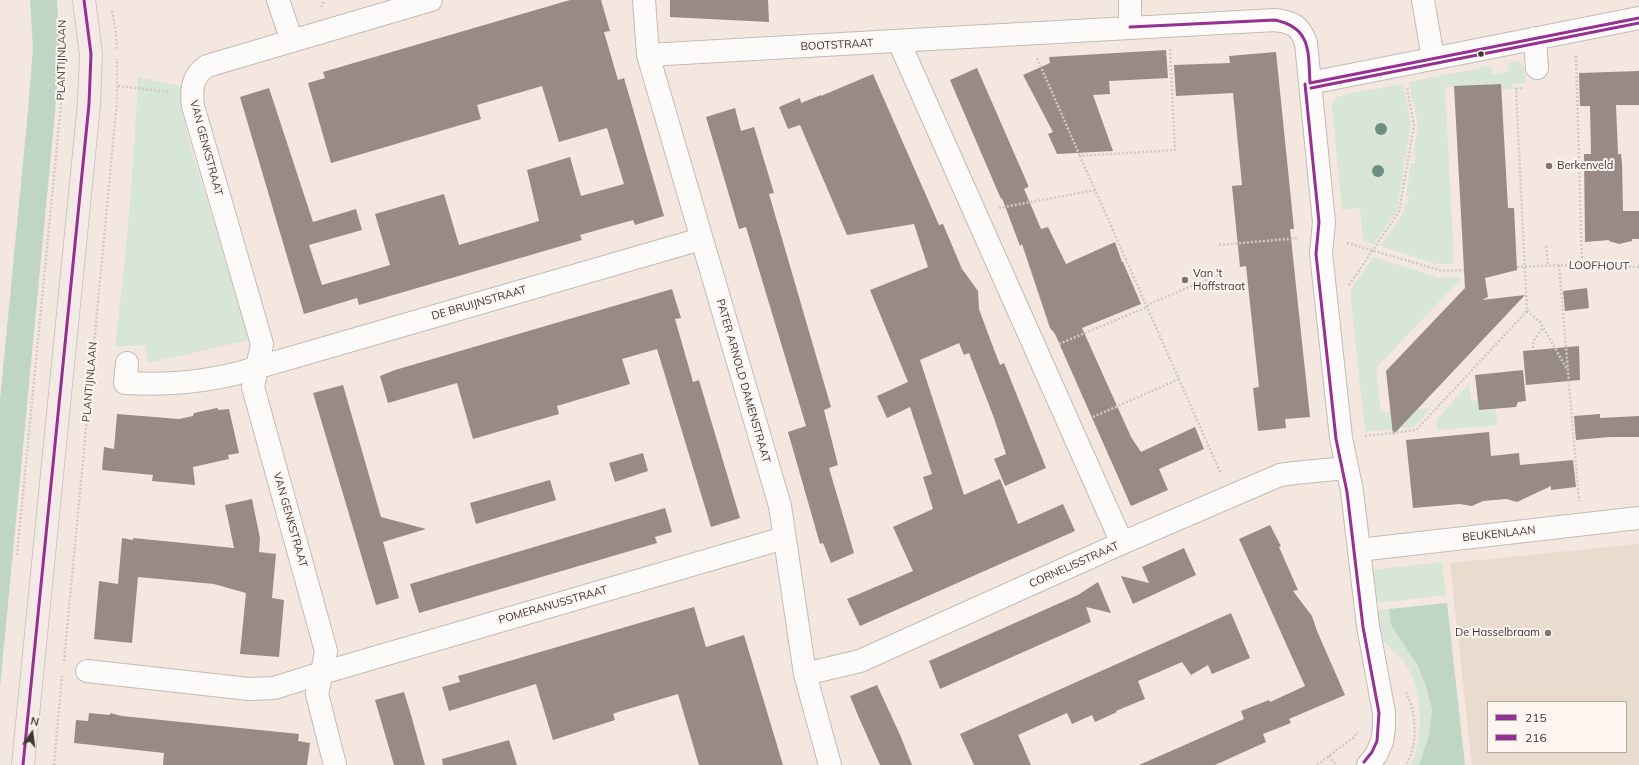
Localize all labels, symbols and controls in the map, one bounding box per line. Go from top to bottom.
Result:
street label: PLANTIJNLAAN [55,20,69,100]
street label: BOOTSTRAAT [800,36,874,54]
unlabelled marker [1476,49,1486,59]
street label: VAN GENKSTRAAT [187,99,225,197]
place label: Berkenveld [1557,159,1613,173]
marker: Berkenveld [1544,161,1554,171]
street label: LOOFHOUT [1569,259,1629,273]
place label: Van 't Hoffstraat [1193,267,1245,293]
marker: Van 't Hoffstraat [1180,275,1190,285]
street label: DE BRUIJNSTRAAT [430,283,528,323]
street label: PATER ARNOLD DAMENSTRAAT [713,298,773,464]
street label: PLANTIJNLAAN [80,341,100,423]
street label: VAN GENKSTRAAT [270,471,310,569]
street label: BEUKENLAAN [1462,524,1536,544]
street label: CORNELISSTRAAT [1027,539,1121,591]
street label: POMERANUSSTRAAT [497,583,609,627]
place label: De Hasselbraam [1455,626,1540,640]
marker: De Hasselbraam [1543,628,1553,638]
legend [1487,701,1627,753]
text: 215 [1525,710,1547,725]
north arrow [12,713,52,753]
text: N [29,714,41,729]
text: 216 [1525,730,1547,745]

